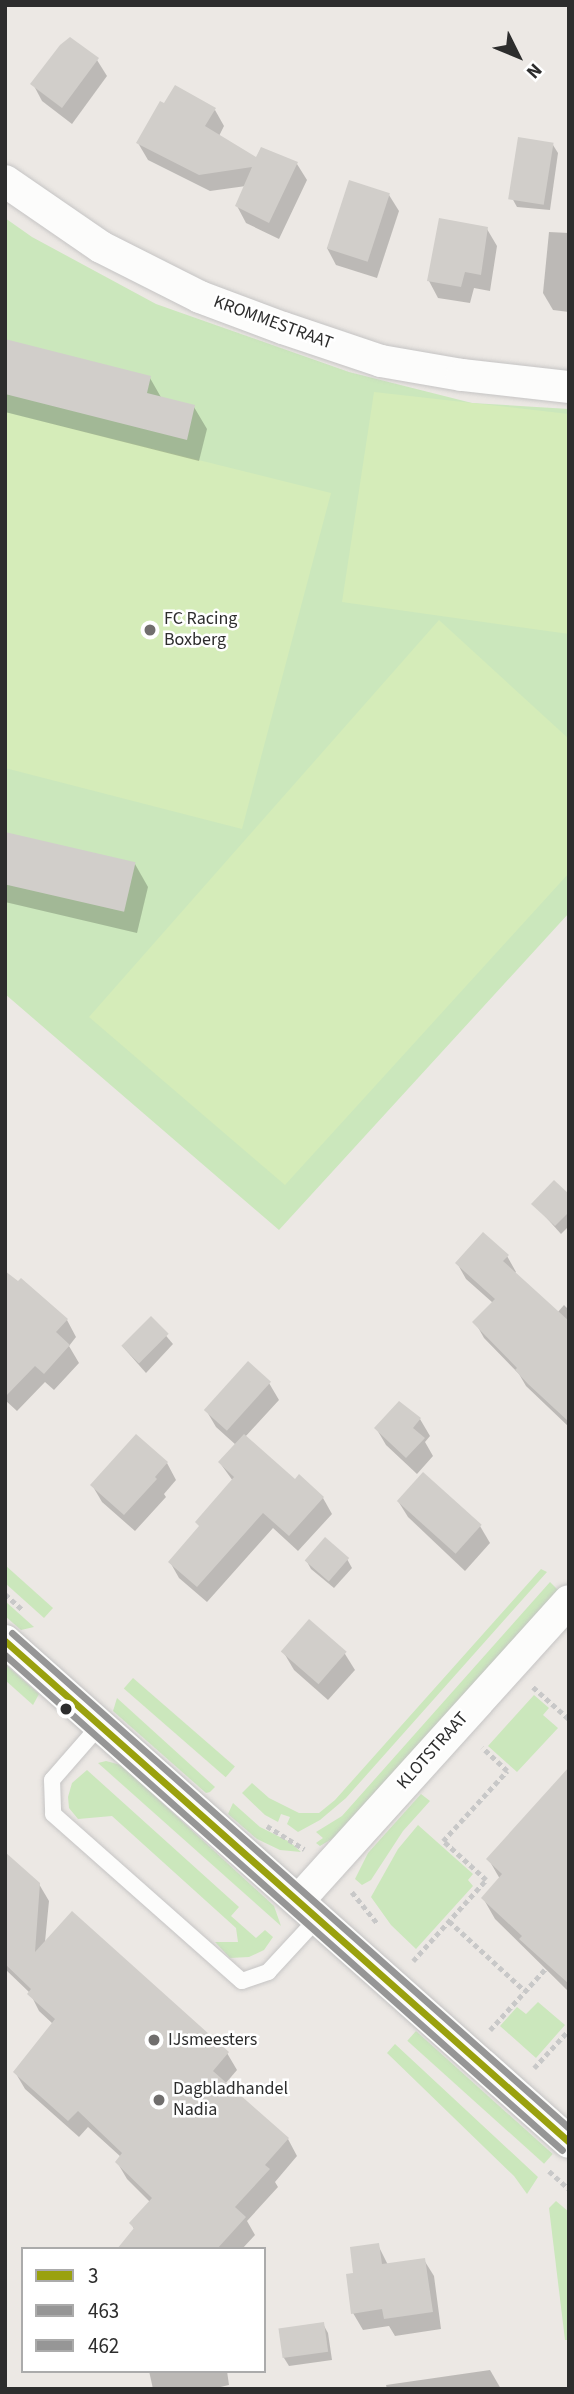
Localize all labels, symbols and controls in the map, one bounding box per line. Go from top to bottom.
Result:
north arrow [483,21,553,91]
text: N [520,57,548,84]
street label: KROMMESTRAAT [210,291,336,355]
place label: FC Racing Boxberg [164,609,237,652]
marker: FC Racing Boxberg [142,622,158,638]
unlabelled marker [59,1702,73,1716]
street label: KLOTSTRAAT [393,1708,473,1794]
place label: IJsmeesters [168,2029,257,2051]
marker: IJsmeesters [146,2032,162,2048]
place label: Dagbladhandel Nadia [173,2079,288,2122]
marker: Dagbladhandel Nadia [151,2092,167,2108]
legend [21,2247,266,2373]
text: 3 [88,2261,98,2291]
text: 463 [88,2296,119,2326]
text: 462 [88,2331,119,2361]

